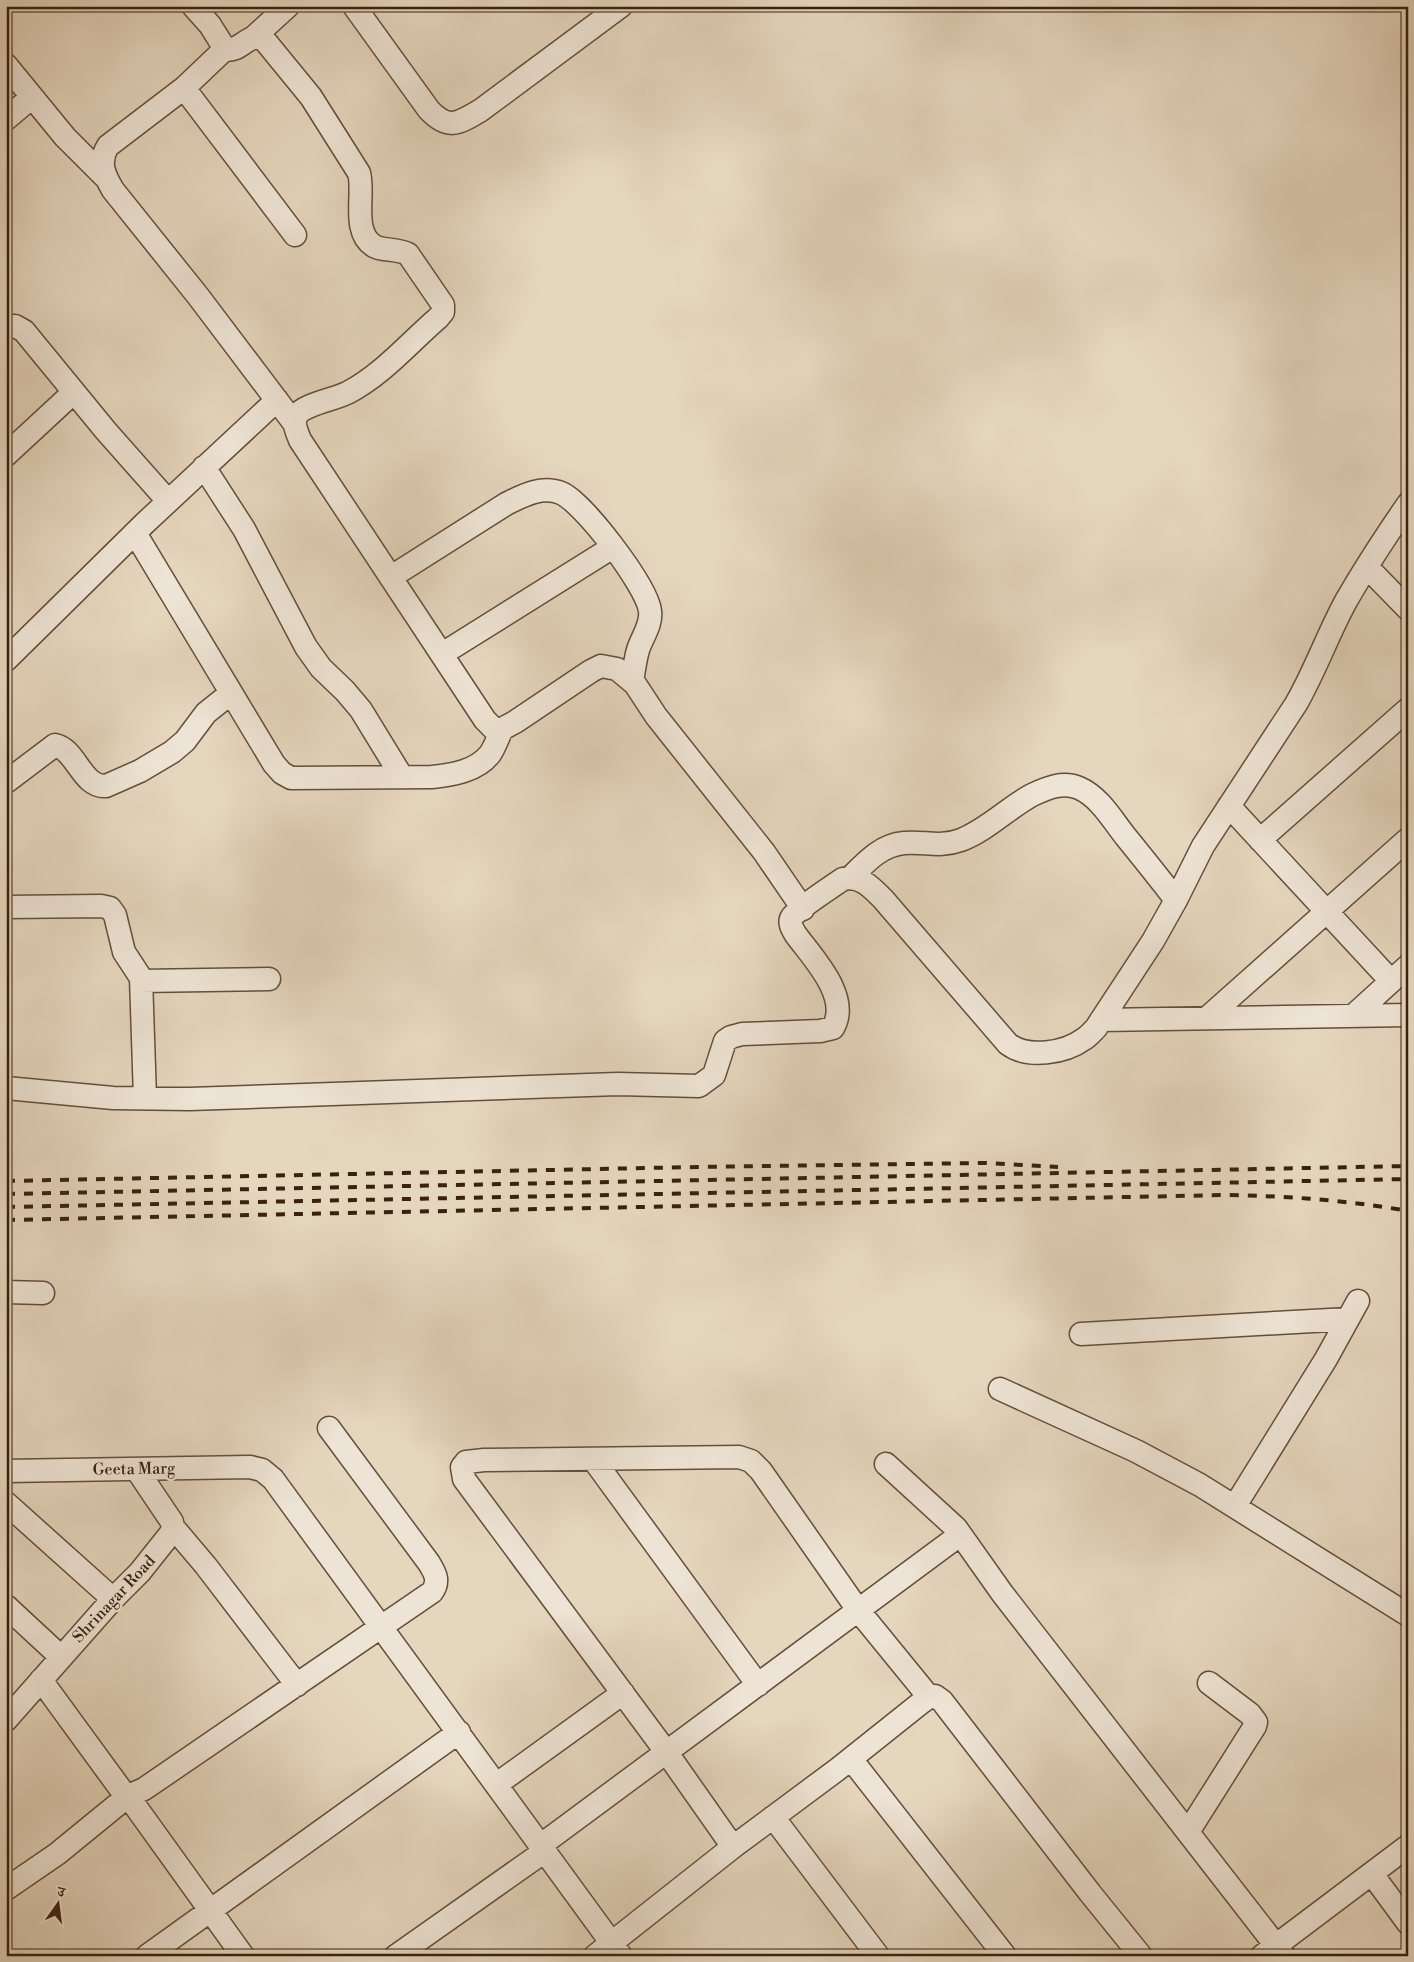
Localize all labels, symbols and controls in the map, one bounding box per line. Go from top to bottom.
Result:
street label: Geeta Marg [93,1458,176,1480]
street label: Shrinagar Road [68,1551,160,1647]
north arrow [32,1880,82,1930]
text: उ [54,1883,67,1902]

